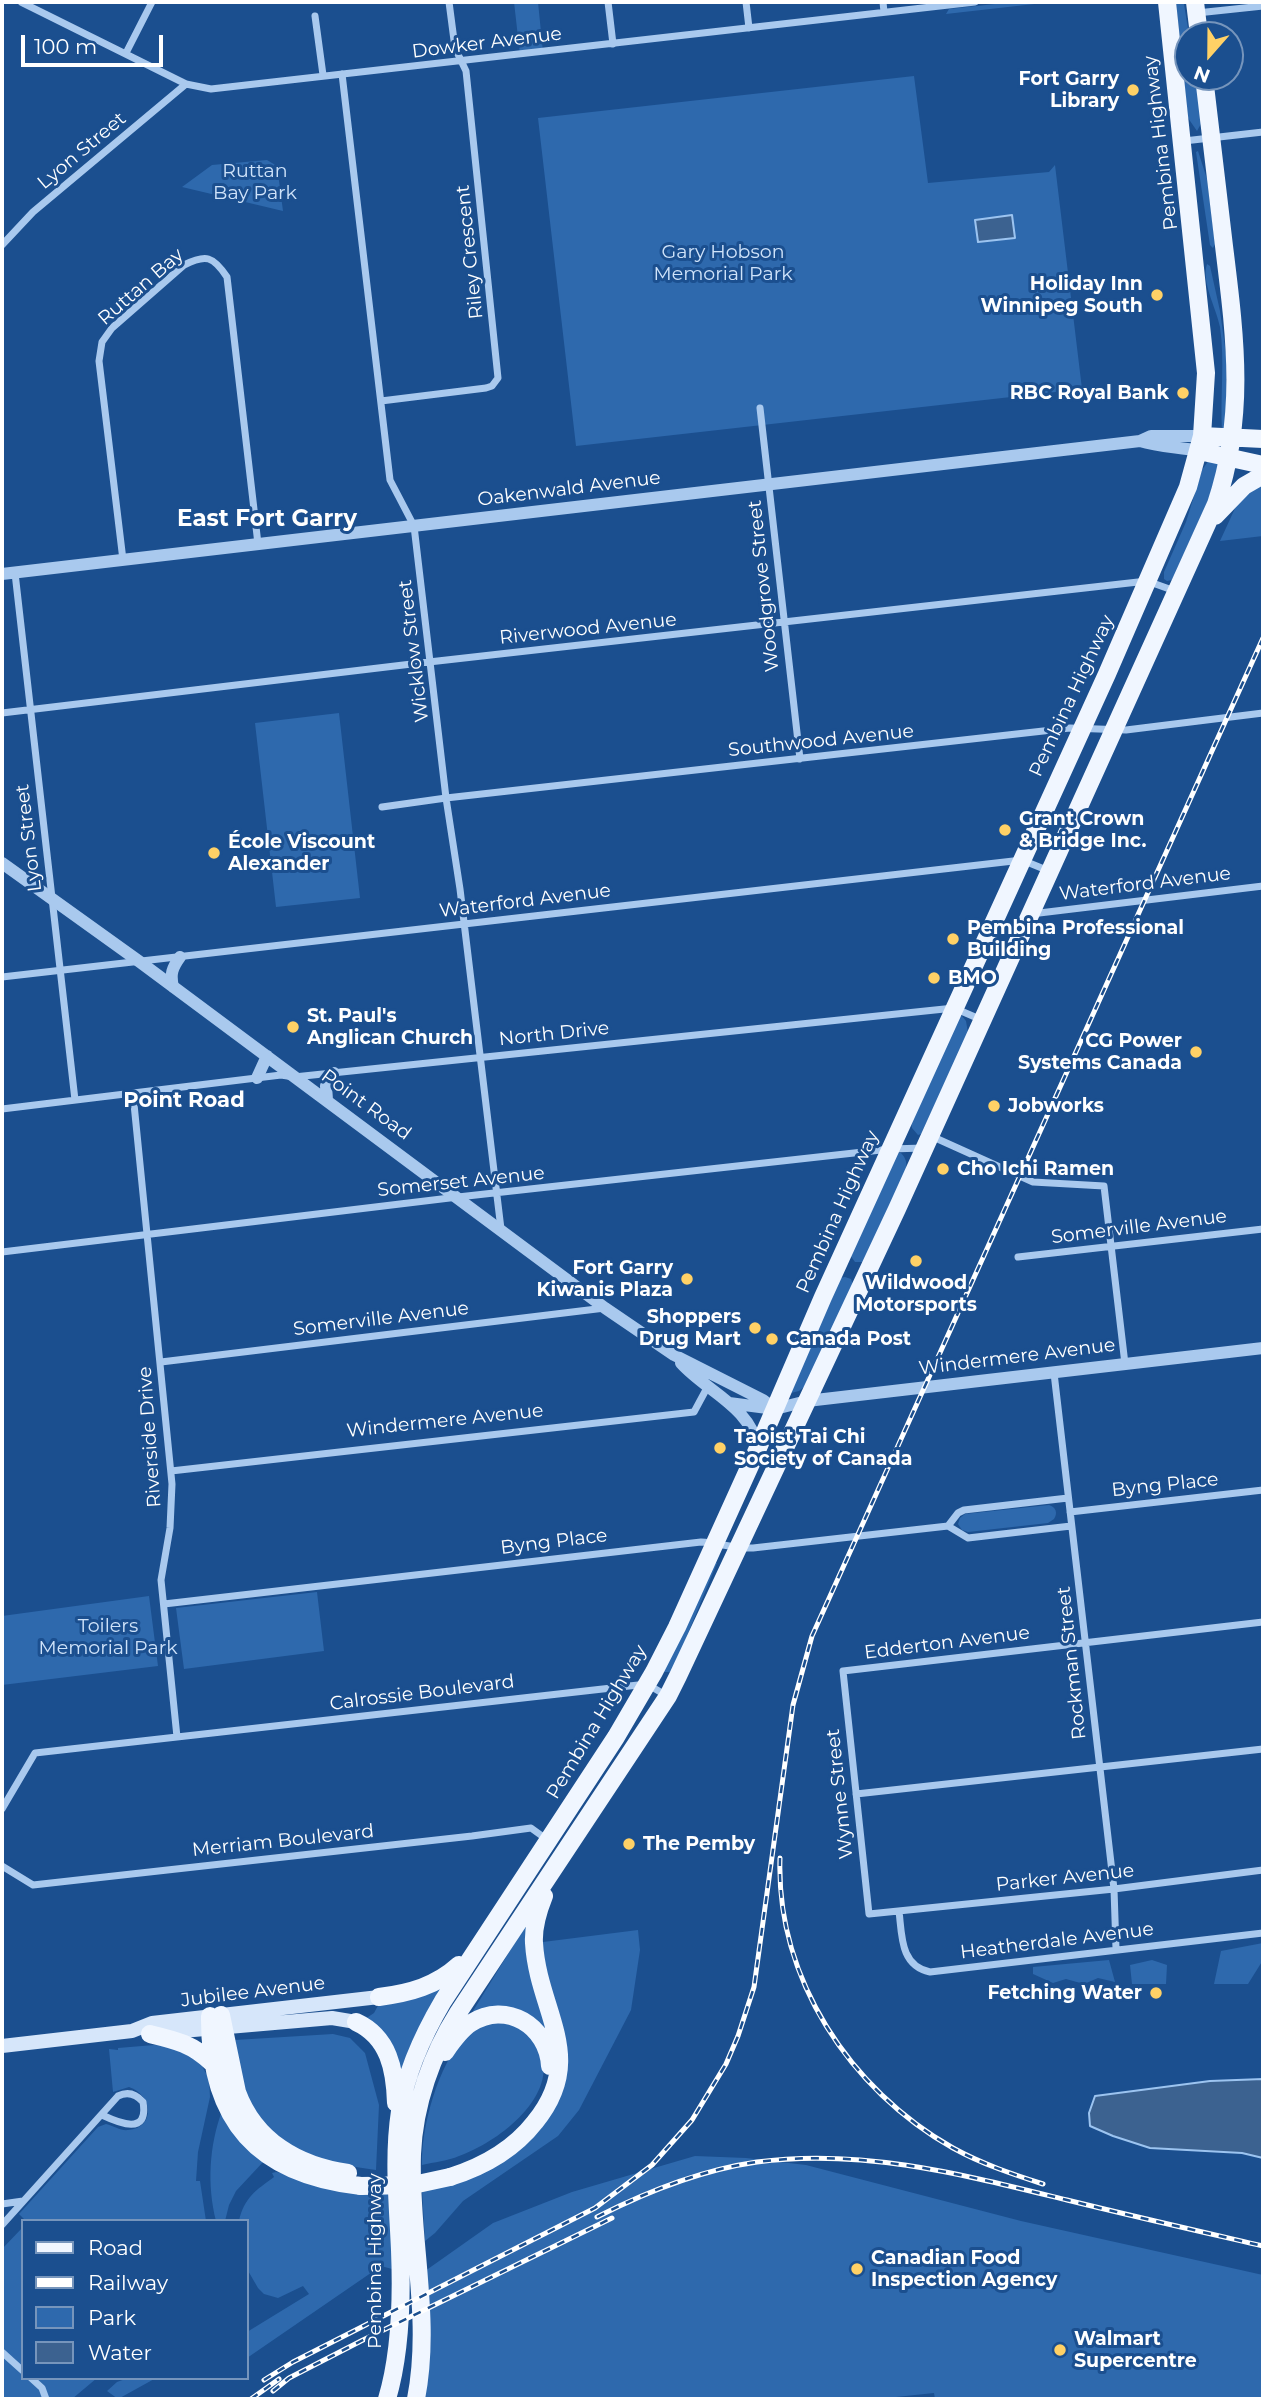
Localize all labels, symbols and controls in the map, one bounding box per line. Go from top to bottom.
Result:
scale bar [24,21,166,65]
north arrow [1174,21,1244,91]
street label: Dowker Avenue [411,22,563,64]
text: 100 m [34,34,97,59]
street label: Pembina Highway [1139,54,1183,232]
text: N [1191,61,1213,88]
place label: Fort Garry Library [1019,68,1119,112]
marker: Fort Garry Library [1125,82,1141,98]
street label: Lyon Street [33,107,131,195]
park label: Ruttan Bay Park [213,160,297,204]
street label: Riley Crescent [452,184,488,320]
park label: Gary Hobson Memorial Park [654,241,792,285]
street label: Ruttan Bay [94,244,188,330]
place label: Holiday Inn Winnipeg South [981,273,1143,317]
marker: Holiday Inn Winnipeg South [1149,287,1165,303]
place label: RBC Royal Bank [1010,382,1169,404]
marker: RBC Royal Bank [1175,385,1191,401]
street label: Oakenwald Avenue [476,466,662,512]
street label: Woodgrove Street [744,499,784,673]
district label: East Fort Garry [177,505,357,533]
street label: Wicklow Street [394,578,434,724]
street label: Riverwood Avenue [498,608,678,650]
street label: Pembina Highway [1025,612,1119,780]
street label: Southwood Avenue [727,720,915,762]
street label: Lyon Street [11,783,47,893]
place label: Grant Crown & Bridge Inc. [1019,808,1146,852]
marker: Grant Crown & Bridge Inc. [997,822,1013,838]
place label: École Viscount Alexander [228,831,375,875]
marker: École Viscount Alexander [206,845,222,861]
street label: Waterford Avenue [1058,862,1232,906]
street label: Waterford Avenue [438,879,612,923]
place label: Pembina Professional Building [967,917,1184,961]
marker: Pembina Professional Building [945,931,961,947]
place label: BMO [948,967,997,989]
marker: BMO [926,970,942,986]
place label: St. Paul's Anglican Church [307,1005,473,1049]
street label: North Drive [498,1017,610,1051]
marker: St. Paul's Anglican Church [285,1019,301,1035]
place label: CG Power Systems Canada [1018,1030,1182,1074]
marker: CG Power Systems Canada [1188,1044,1204,1060]
street label: Point Road [317,1065,415,1145]
district label: Point Road [123,1088,245,1114]
place label: Jobworks [1008,1095,1104,1117]
marker: Jobworks [986,1098,1002,1114]
street label: Pembina Highway [792,1127,884,1297]
place label: Cho Ichi Ramen [957,1158,1114,1180]
marker: Cho Ichi Ramen [935,1161,951,1177]
street label: Somerset Avenue [376,1162,546,1202]
street label: Somerville Avenue [1050,1205,1228,1249]
marker: Wildwood Motorsports [908,1253,924,1269]
place label: Fort Garry Kiwanis Plaza [536,1257,673,1301]
marker: Fort Garry Kiwanis Plaza [679,1271,695,1287]
place label: Wildwood Motorsports [855,1272,977,1316]
street label: Somerville Avenue [292,1297,470,1341]
place label: Shoppers Drug Mart [639,1306,741,1350]
marker: Shoppers Drug Mart [747,1320,763,1336]
place label: Canada Post [786,1328,911,1350]
marker: Canada Post [764,1331,780,1347]
street label: Windermere Avenue [917,1334,1117,1380]
street label: Riverside Drive [134,1366,166,1508]
street label: Windermere Avenue [345,1399,545,1443]
place label: Taoist Tai Chi Society of Canada [734,1426,912,1470]
marker: Taoist Tai Chi Society of Canada [712,1440,728,1456]
street label: Byng Place [1110,1468,1220,1502]
street label: Byng Place [499,1524,609,1560]
street label: Rockman Street [1053,1585,1091,1741]
park label: Toilers Memorial Park [39,1615,177,1659]
street label: Edderton Avenue [863,1622,1031,1664]
street label: Pembina Highway [542,1641,652,1803]
street label: Calrossie Boulevard [328,1670,516,1716]
street label: Wynne Street [822,1728,858,1860]
street label: Merriam Boulevard [191,1820,375,1862]
place label: The Pemby [643,1833,755,1855]
marker: The Pemby [621,1836,637,1852]
street label: Parker Avenue [995,1859,1135,1897]
street label: Heatherdale Avenue [959,1918,1155,1964]
street label: Jubilee Avenue [180,1972,326,2012]
place label: Fetching Water [987,1982,1142,2004]
marker: Fetching Water [1148,1985,1164,2001]
street label: Pembina Highway [364,2173,386,2349]
legend [21,2219,248,2380]
text: Road [88,2235,143,2260]
place label: Canadian Food Inspection Agency [871,2247,1057,2291]
marker: Canadian Food Inspection Agency [849,2261,865,2277]
text: Railway [88,2270,168,2295]
text: Park [88,2305,136,2330]
place label: Walmart Supercentre [1074,2328,1197,2372]
text: Water [88,2340,152,2365]
marker: Walmart Supercentre [1052,2342,1068,2358]

